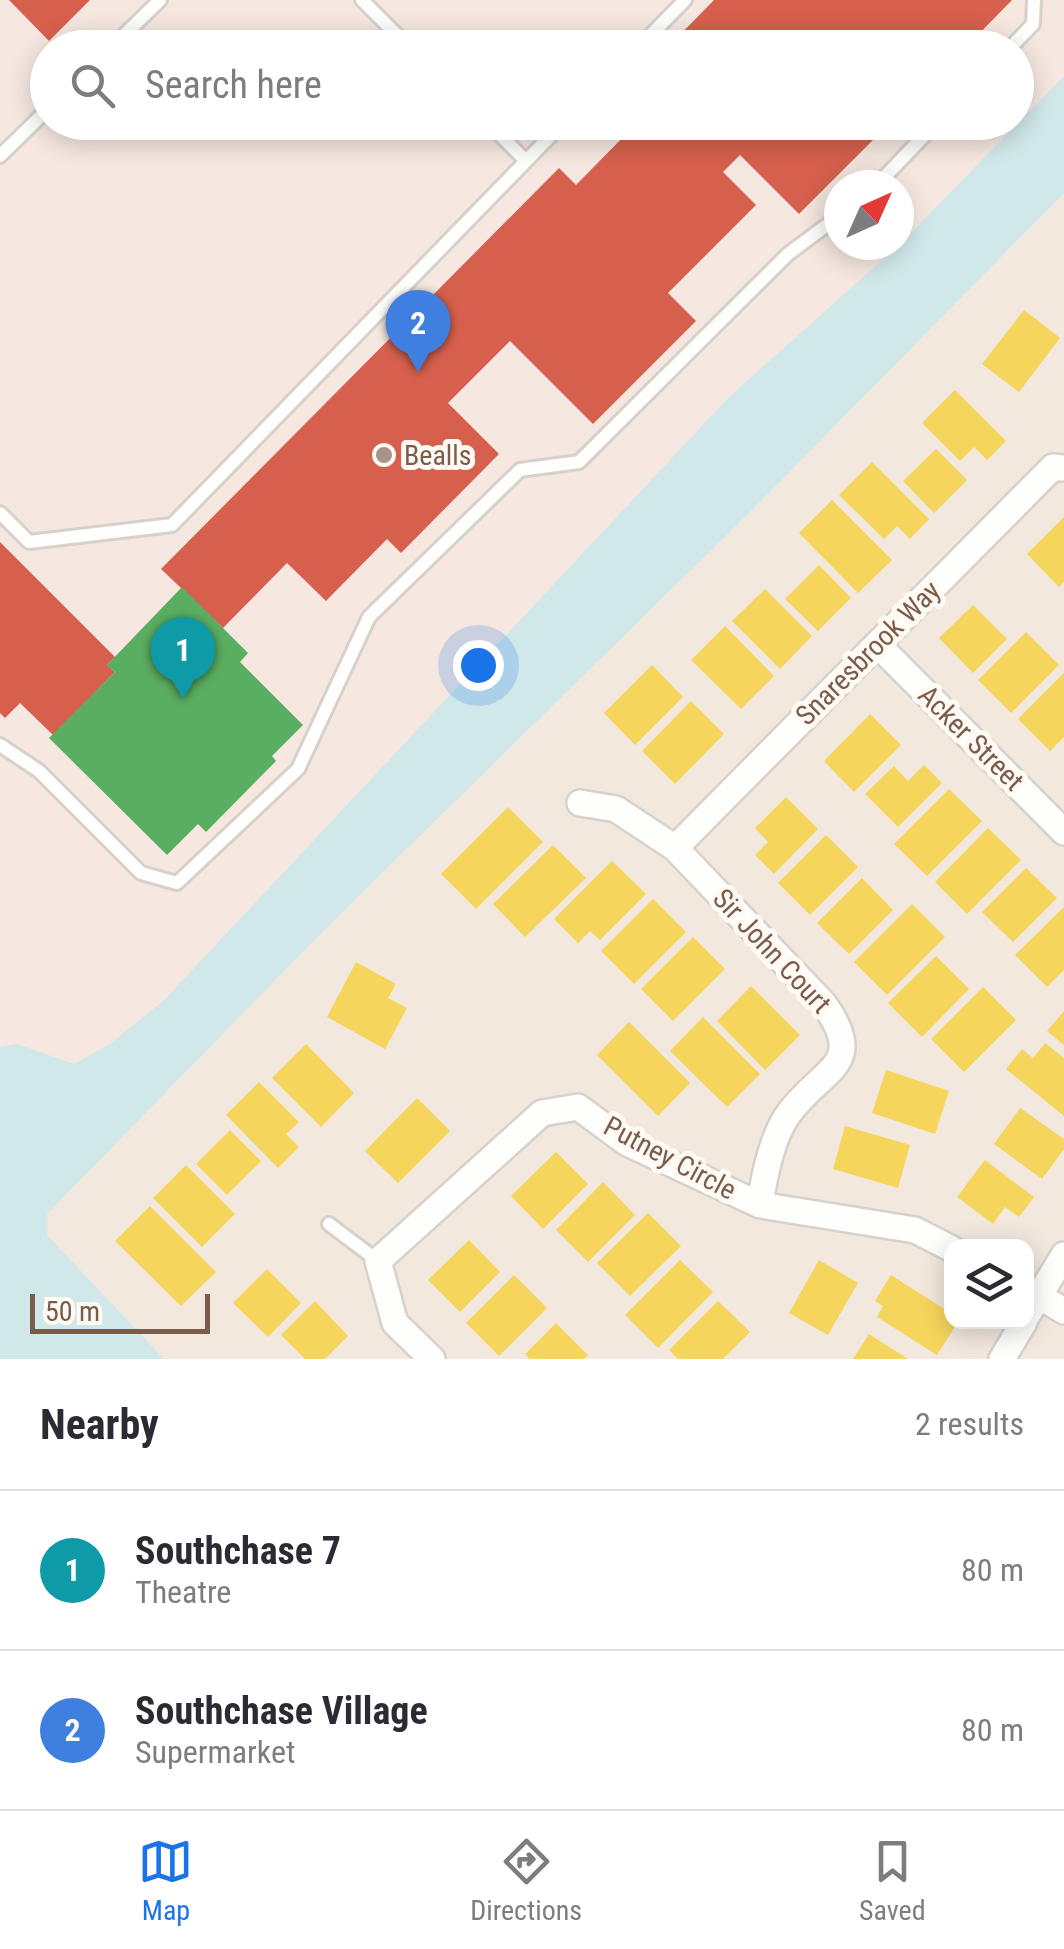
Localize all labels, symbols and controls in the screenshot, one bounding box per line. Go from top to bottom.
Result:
search box [30,30,1034,140]
icon: search [65,58,120,113]
text: Search here [145,63,322,107]
north arrow [824,170,914,260]
pin: 2 [386,290,450,372]
place label: Bealls [404,439,471,472]
marker: Bealls [373,444,395,466]
street label: Snaresbrook Way [789,574,947,732]
pin: 1 [150,616,216,699]
your location [453,640,504,691]
street label: Acker Street [912,679,1030,797]
street label: Sir John Court [706,882,838,1020]
street label: Putney Circle [598,1109,742,1207]
map controls [944,1239,1034,1329]
button: layers [944,1239,1034,1329]
scale bar [30,1289,210,1334]
text: 50 m [45,1295,100,1328]
text: Nearby [40,1400,159,1449]
text: 2 results [915,1405,1024,1443]
text: Southchase 7 [135,1529,341,1573]
text: 1 [64,1551,81,1589]
text: 80 m [961,1551,1024,1589]
text: Theatre [135,1573,231,1611]
text: Southchase Village [135,1689,428,1733]
text: 2 [64,1711,81,1749]
text: 80 m [961,1711,1024,1749]
text: Supermarket [135,1733,295,1771]
tab: Map [138,1834,193,1927]
tab: Directions [470,1834,582,1927]
tab: Saved [859,1834,926,1927]

